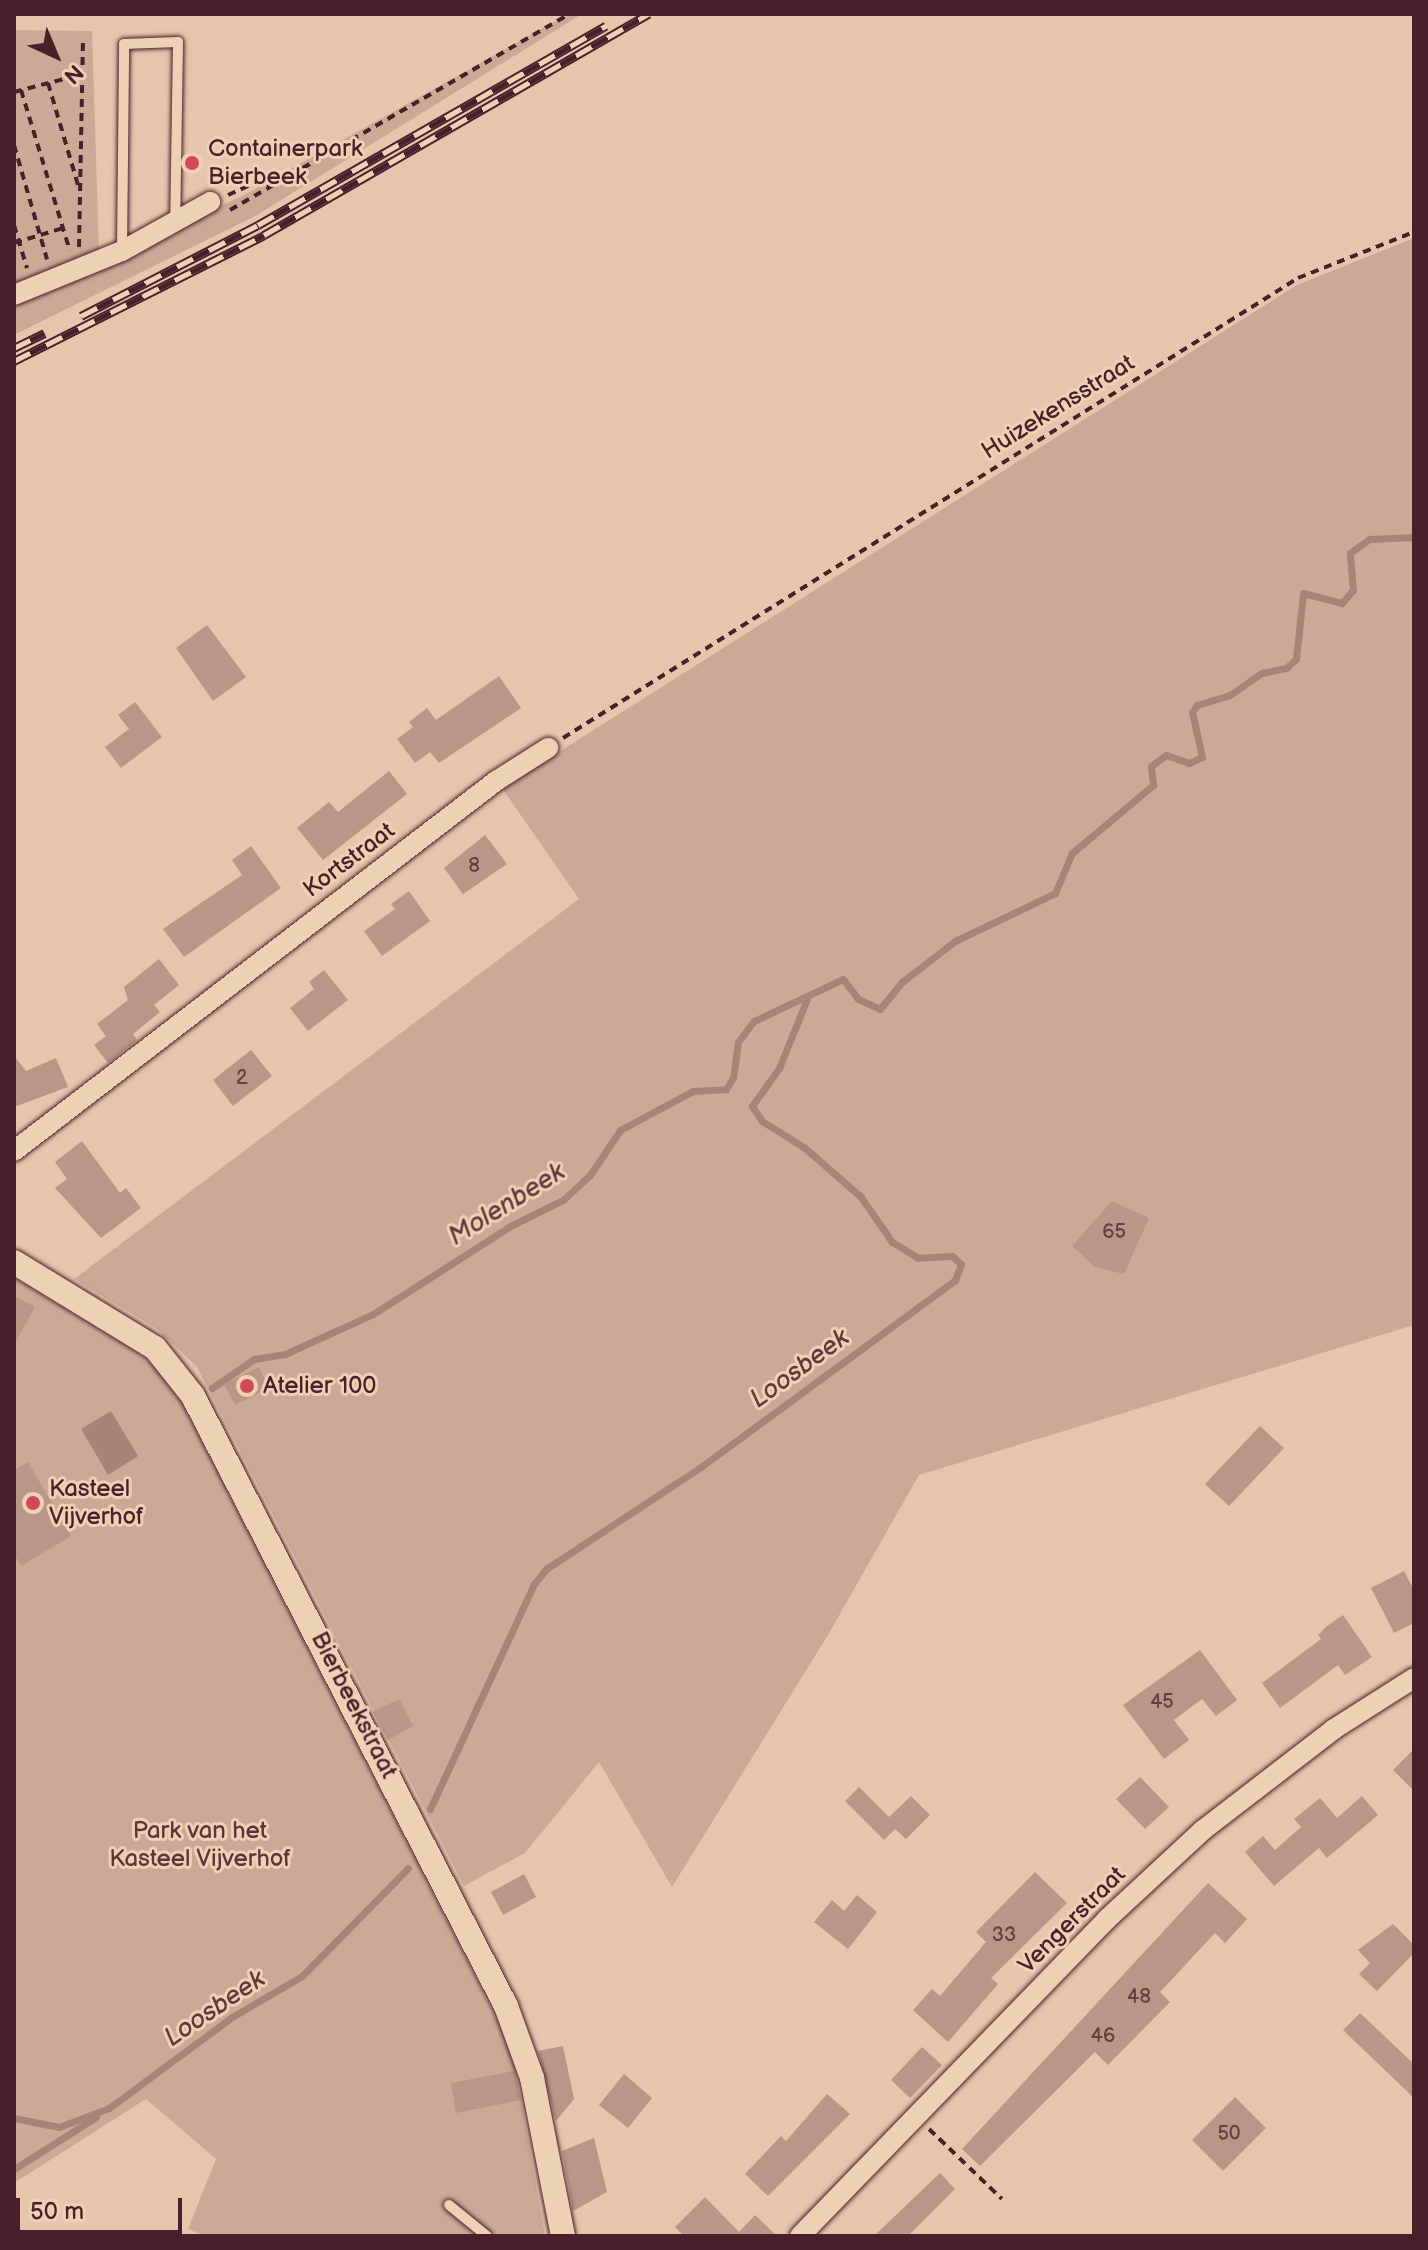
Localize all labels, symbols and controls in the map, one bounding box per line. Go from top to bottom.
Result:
north arrow [16,16,96,96]
text: N [58,58,88,89]
place label: Containerpark Bierbeek [208,135,362,191]
marker: Containerpark Bierbeek [183,154,201,172]
street label: Huizekensstraat [976,348,1140,466]
street label: Kortstraat [298,816,400,904]
house number: 8 [468,854,480,878]
house number: 2 [236,1066,248,1090]
water label: Molenbeek [443,1157,571,1253]
house number: 65 [1102,1220,1126,1244]
water label: Loosbeek [744,1323,856,1415]
place label: Atelier 100 [263,1372,376,1400]
marker: Atelier 100 [238,1377,256,1395]
place label: Kasteel Vijverhof [49,1475,144,1531]
marker: Kasteel Vijverhof [24,1494,42,1512]
street label: Bierbeekstraat [305,1627,403,1783]
house number: 45 [1150,1690,1174,1714]
park label: Park van het Kasteel Vijverhof [109,1817,291,1873]
street label: Vengerstraat [1013,1861,1131,1979]
house number: 33 [992,1923,1016,1947]
water label: Loosbeek [159,1964,271,2054]
house number: 48 [1127,1985,1151,2009]
house number: 46 [1091,2024,1115,2048]
house number: 50 [1217,2122,1241,2146]
scale bar [20,2182,186,2232]
text: 50 m [30,2197,84,2226]

